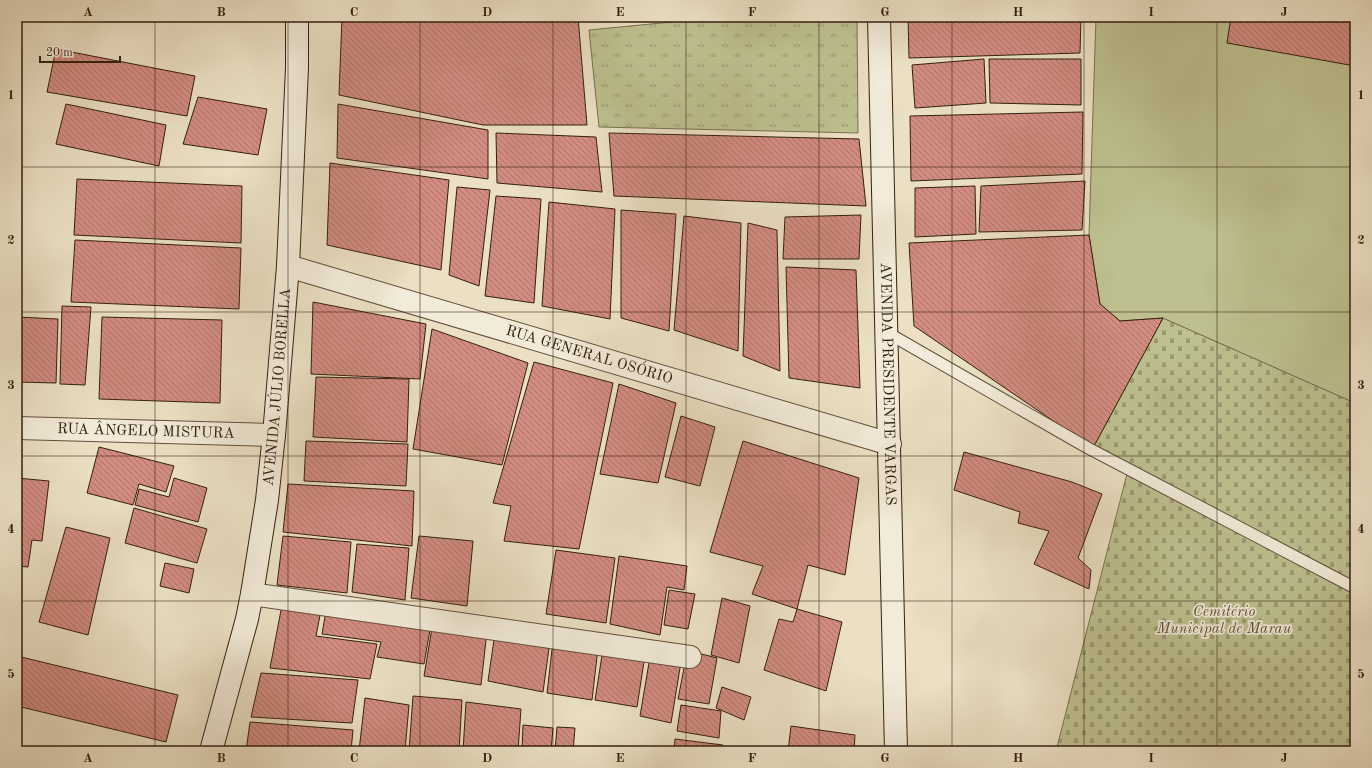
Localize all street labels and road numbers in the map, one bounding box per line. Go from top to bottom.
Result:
street label: AVENIDA PRESIDENTE VARGAS [877,262,898,506]
street label: AVENIDA JÚLIO BORELLA [261,287,294,487]
street label: RUA GENERAL OSÓRIO [504,323,674,387]
street label: RUA ÂNGELO MISTURA [57,420,235,441]

